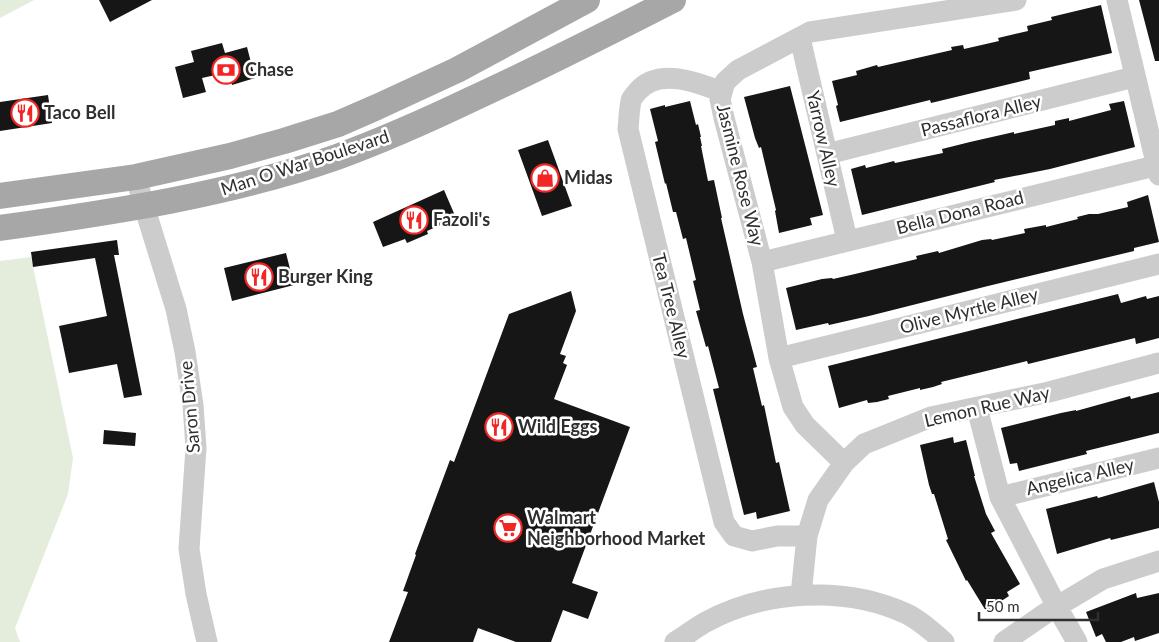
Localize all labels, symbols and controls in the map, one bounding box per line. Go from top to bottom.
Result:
bank icon: Chase [211,55,241,85]
place label: Chase [245,58,294,80]
street label: Yarrow Alley [802,89,846,190]
street label: Passaflora Alley [918,89,1044,141]
restaurant icon: Taco Bell [10,98,40,128]
place label: Taco Bell [44,101,115,123]
street label: Jasmine Rose Way [713,102,769,249]
street label: Man O War Boulevard [218,124,392,200]
shop icon: Midas [530,163,560,193]
place label: Midas [564,166,613,188]
street label: Bella Dona Road [894,186,1026,238]
restaurant icon: Fazoli's [399,205,429,235]
place label: Fazoli's [433,208,490,230]
street label: Tea Tree Alley [648,251,696,362]
restaurant icon: Burger King [244,262,274,292]
place label: Burger King [278,265,373,287]
street label: Olive Myrtle Alley [897,282,1041,338]
street label: Saron Drive [174,360,204,454]
street label: Lemon Rue Way [922,381,1052,431]
restaurant icon: Wild Eggs [484,412,514,442]
place label: Wild Eggs [518,415,598,437]
street label: Angelica Alley [1024,453,1137,499]
place label: Walmart Neighborhood Market [527,506,705,549]
supermarket icon: Walmart Neighborhood Market [493,513,523,543]
scale bar [979,590,1098,622]
text: 50 m [986,597,1020,615]

